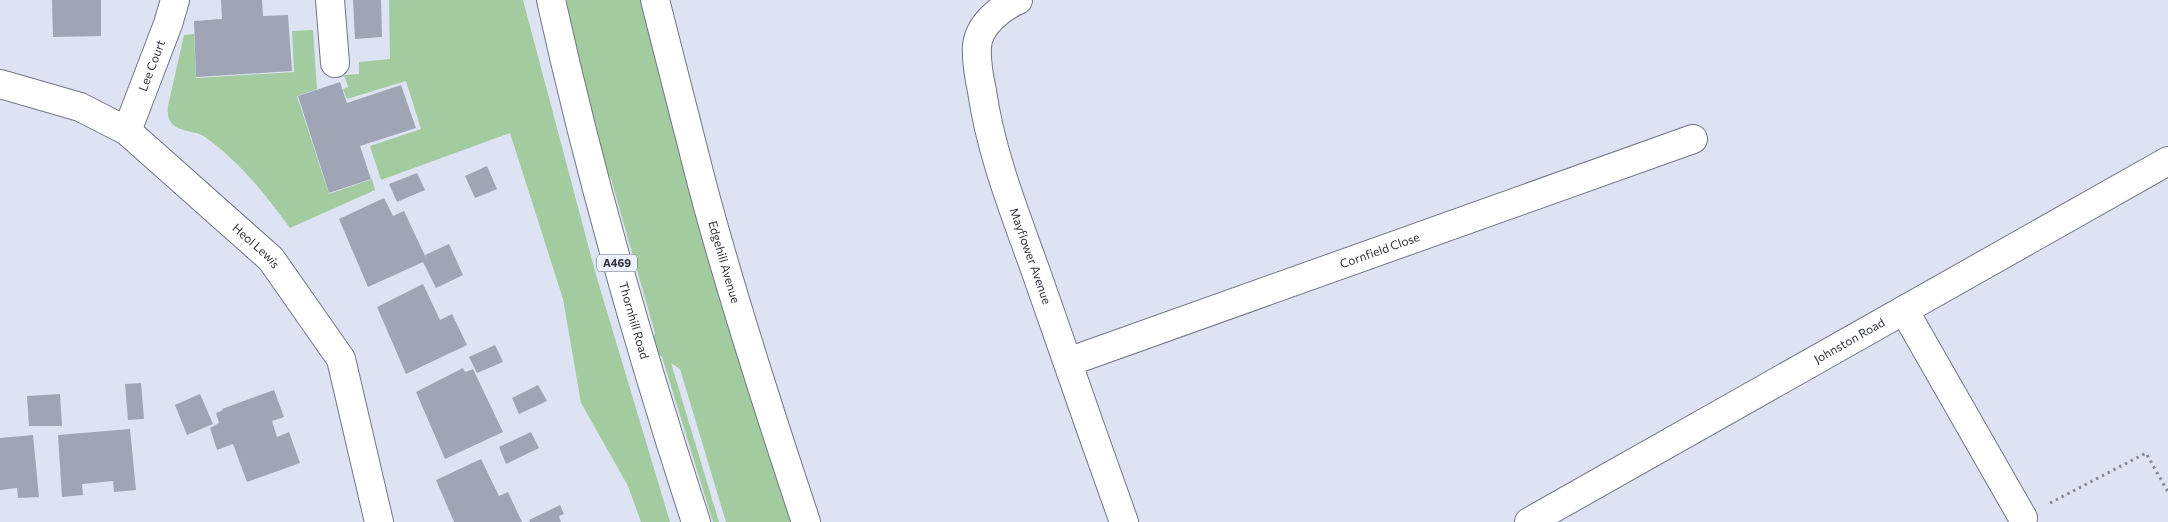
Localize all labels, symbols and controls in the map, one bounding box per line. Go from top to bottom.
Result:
street label: Lee Court [135,38,167,93]
street label: Mayflower Avenue [1007,206,1055,306]
street label: Edgehill Avenue [706,219,743,305]
street label: Heol Lewis [230,220,283,271]
street label: Cornfield Close [1338,229,1421,270]
road number: A469 [597,254,637,272]
street label: Thornhill Road [617,280,653,361]
street label: Johnston Road [1811,315,1887,367]

